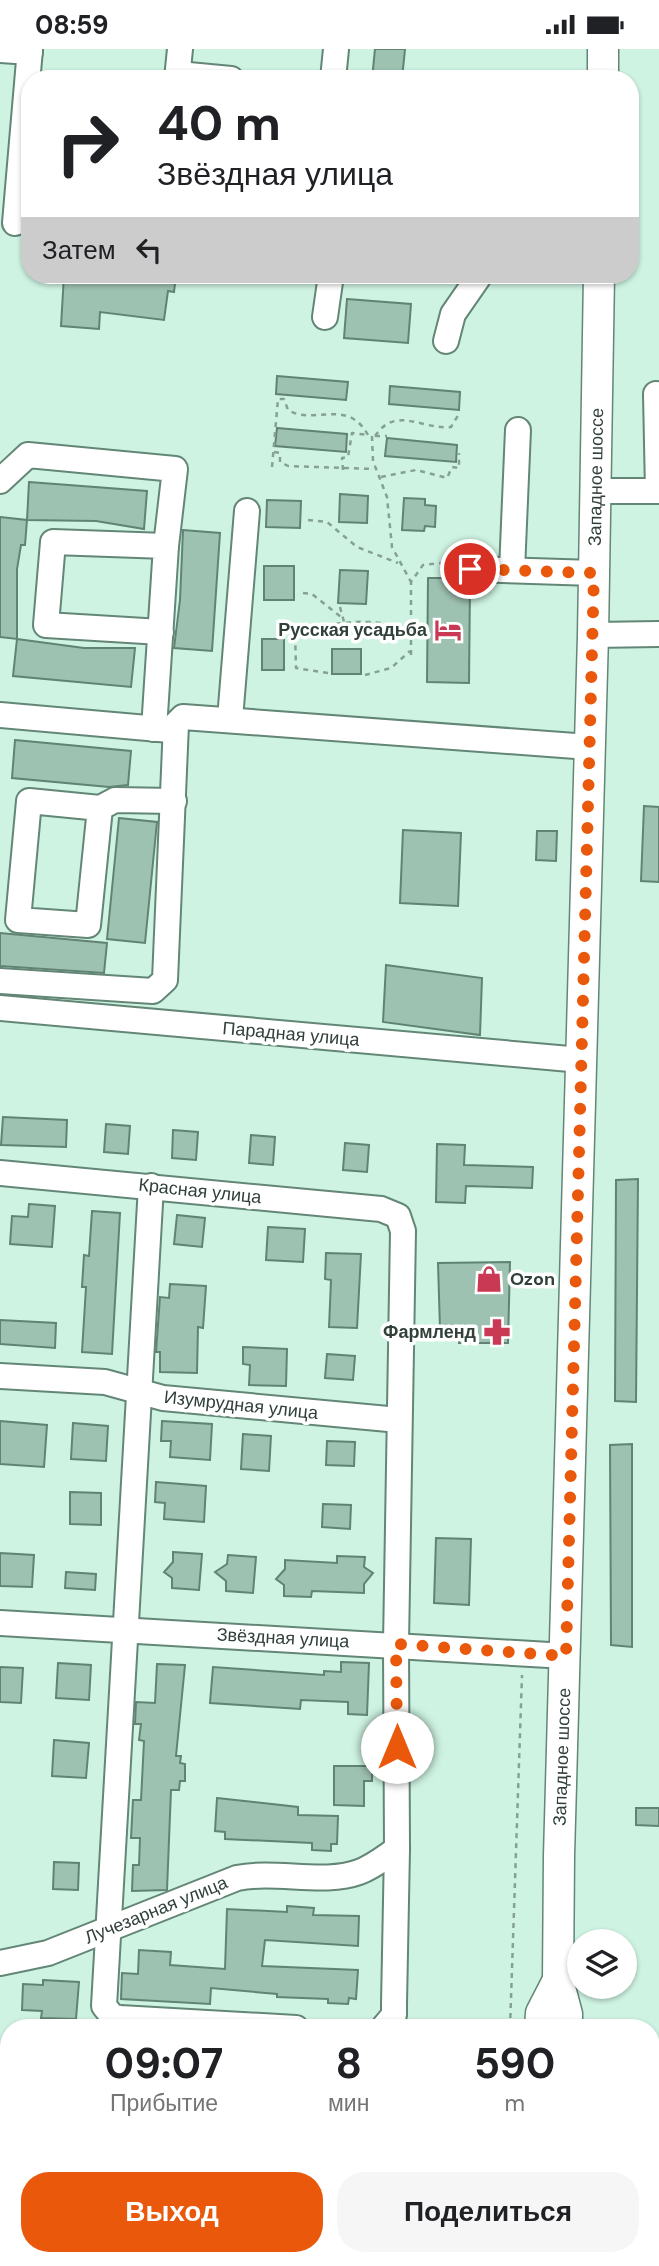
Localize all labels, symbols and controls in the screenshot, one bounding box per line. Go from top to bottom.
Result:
text: 08:59 [35,8,108,42]
text: 40 m [157,91,281,155]
icon: right [42,98,133,189]
text: Звёздная улица [157,153,393,195]
icon: left [130,231,168,269]
text: Затем [42,233,116,267]
street label: Западное шоссе [583,408,609,546]
pin [440,539,500,599]
icon: arrive [451,550,489,588]
hotel icon: Русская усадьба [433,615,463,645]
place label: Русская усадьба [278,618,428,642]
street label: Парадная улица [221,1016,361,1052]
street label: Красная улица [137,1173,264,1209]
shop icon: Ozon [474,1264,504,1294]
place label: Ozon [510,1267,555,1291]
pharmacy icon: Фармленд [482,1317,512,1347]
place label: Фармленд [383,1320,477,1344]
street label: Изумрудная улица [163,1385,320,1425]
street label: Звёздная улица [216,1623,351,1654]
street label: Западное шоссе [548,1687,576,1827]
position arrow [360,1710,434,1784]
street label: Лучезарная улица [81,1870,232,1950]
map controls [567,1929,637,1999]
button: layers [567,1929,637,1999]
text: 09:07 [105,2036,223,2091]
text: 8 [335,2036,362,2091]
text: 590 [474,2036,555,2091]
text: Прибытие [110,2088,218,2118]
text: мин [328,2088,369,2118]
text: m [504,2088,525,2118]
button: Выход [21,2172,323,2252]
button: Поделиться [337,2172,639,2252]

